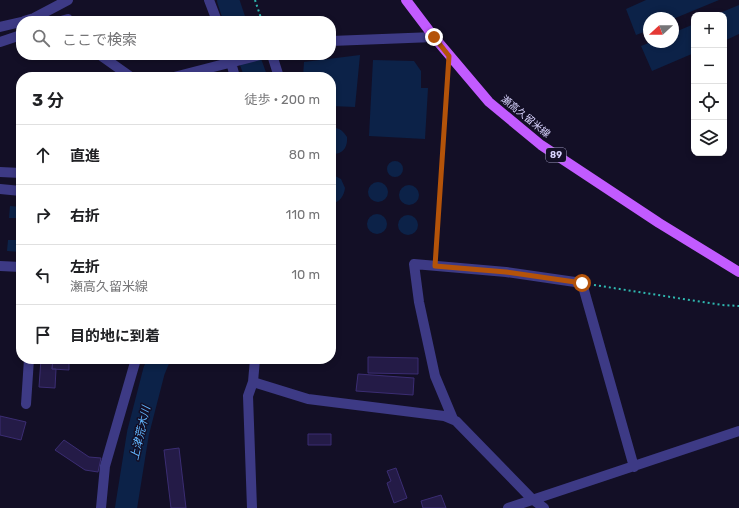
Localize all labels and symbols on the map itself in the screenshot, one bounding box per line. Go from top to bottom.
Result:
north arrow [643,12,679,48]
route end [425,28,443,46]
street label: 瀬高久留米線 [498,93,552,140]
road number: 89 [546,148,566,162]
route start [573,274,591,292]
water label: 上津荒木川 [128,404,153,461]

